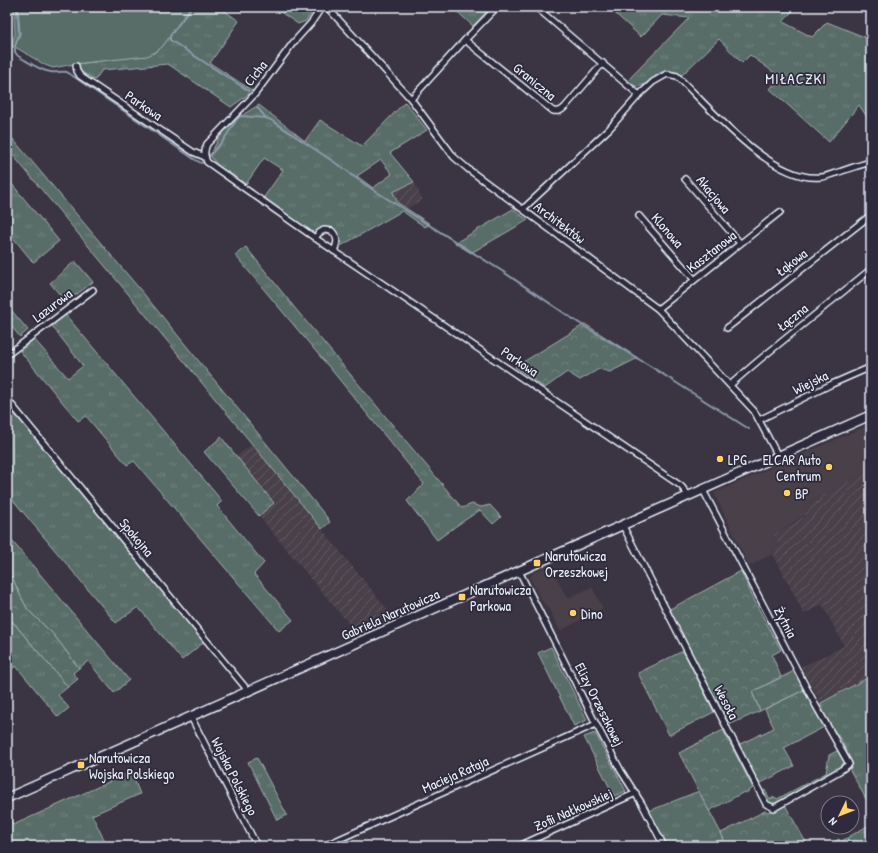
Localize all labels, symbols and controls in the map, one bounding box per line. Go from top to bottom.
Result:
street label: Cicha [239,56,271,90]
street label: Graniczna [509,58,561,105]
district label: MIŁACZKI [765,68,827,89]
street label: Parkowa [122,86,167,125]
street label: Akacjowa [692,171,736,218]
street label: Architektów [530,196,590,248]
street label: Klonowa [647,208,689,252]
street label: Kasztanowa [682,225,740,276]
street label: Łąkowa [771,243,811,280]
street label: Lazurowa [28,283,76,326]
street label: Łączna [772,298,812,335]
street label: Parkowa [498,342,543,381]
street label: Wiejska [789,365,832,400]
place label: LPG [728,450,747,469]
place label: ELCAR Auto Centrum [763,450,821,485]
marker: LPG [715,454,725,464]
marker: ELCAR Auto Centrum [824,462,834,472]
place label: BP [795,484,809,503]
marker: BP [782,488,792,498]
street label: Spokojna [115,514,159,561]
place label: Narutowicza Orzeszkowej [545,546,608,582]
marker: Narutowicza Orzeszkowej [532,558,542,568]
place label: Narutowicza Parkowa [470,580,531,615]
street label: Gabriela Narutowicza [338,584,442,644]
marker: Narutowicza Parkowa [457,592,467,602]
street label: Żytnia [769,603,802,642]
place label: Dino [581,604,603,623]
marker: Dino [568,608,578,618]
street label: Elizy Orzeszkowej [570,659,629,749]
street label: Wesoła [710,682,744,723]
street label: Wojska Polskiego [206,734,263,819]
place label: Narutowicza Wojska Polskiego [89,748,175,784]
street label: Macieja Rataja [419,751,492,798]
marker: Narutowicza Wojska Polskiego [76,760,86,770]
street label: Zofii Nałkowskiej [531,783,616,836]
north arrow [820,795,860,835]
text: N [825,815,840,829]

